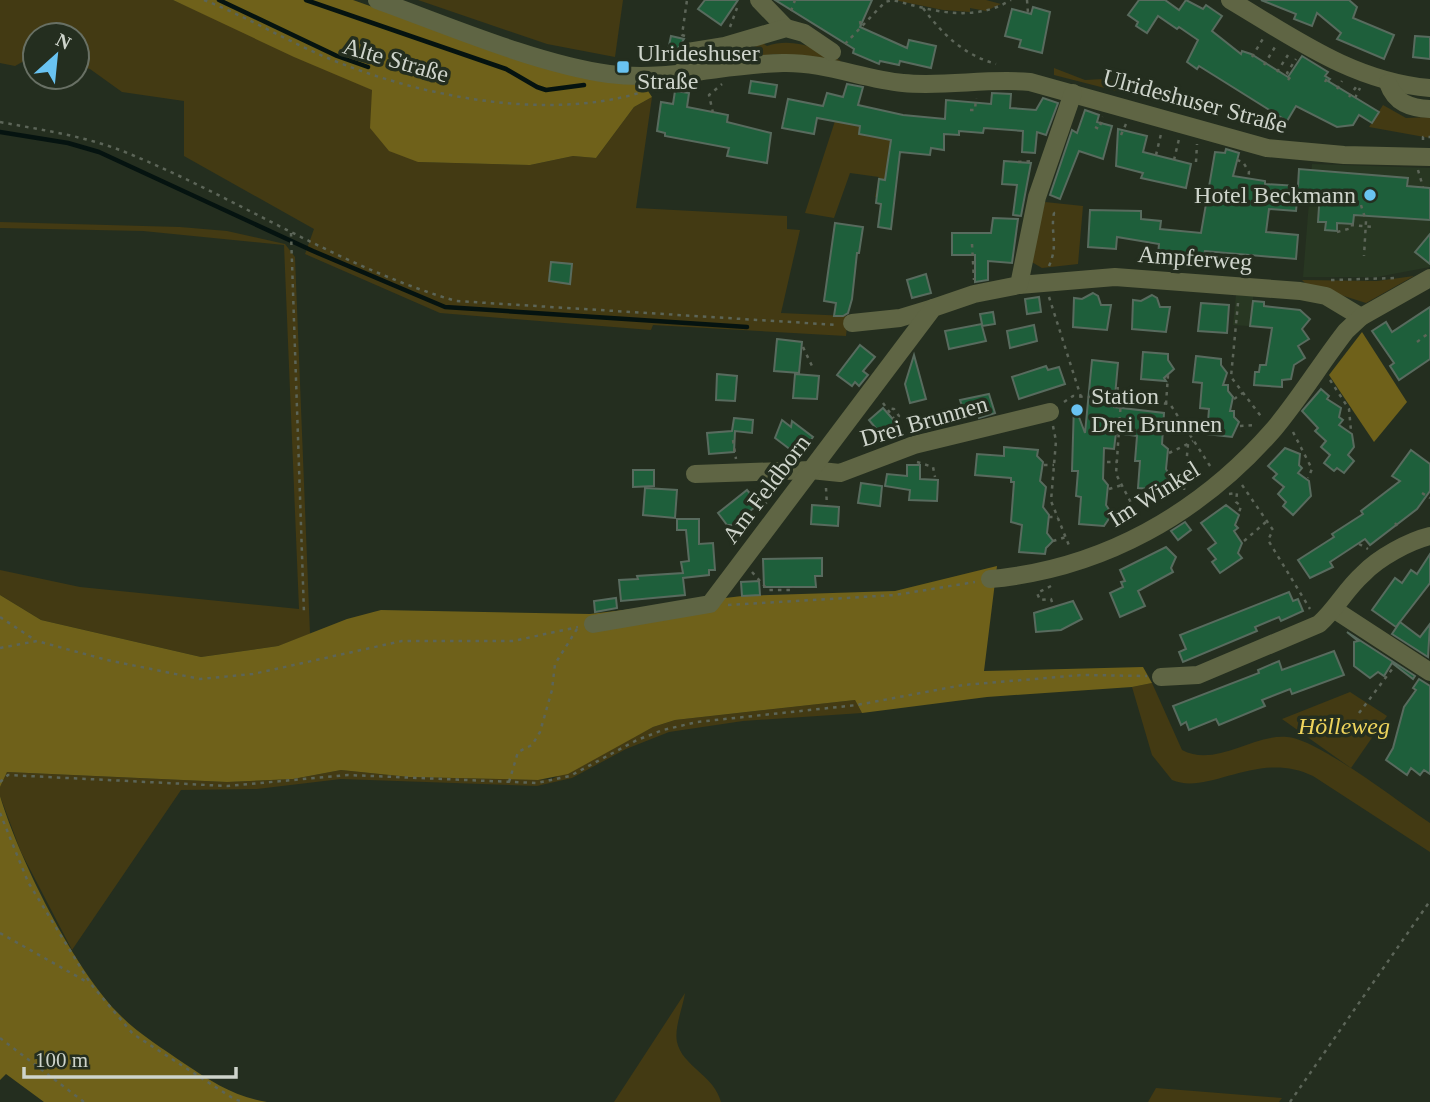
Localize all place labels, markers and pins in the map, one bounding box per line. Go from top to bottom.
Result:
place label: Ulrideshuser Straße [637,40,760,94]
marker: Ulrideshuser Straße [615,59,631,75]
place label: Hotel Beckmann [1194,182,1356,208]
marker: Hotel Beckmann [1362,187,1378,203]
place label: Station Drei Brunnen [1091,383,1222,437]
marker: Station Drei Brunnen [1069,402,1085,418]

